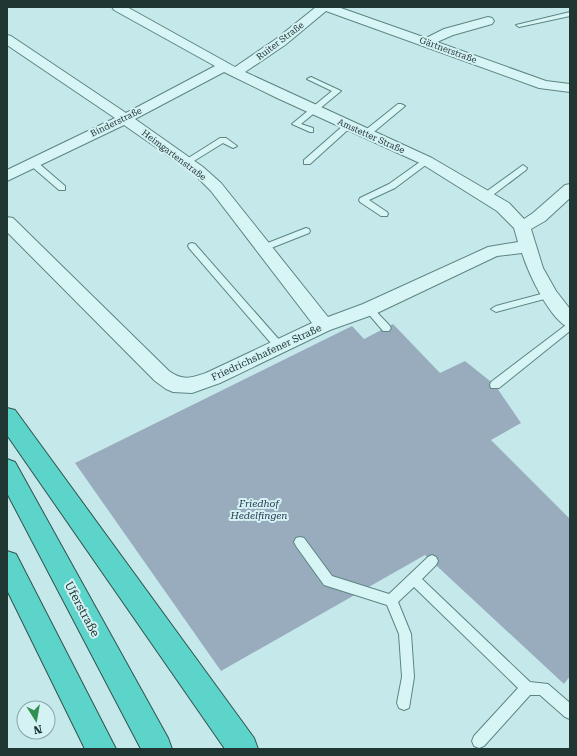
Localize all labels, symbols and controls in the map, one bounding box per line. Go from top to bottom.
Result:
street label: Ruiter Straße [254,20,306,62]
street label: Gärtnerstraße [418,35,478,65]
street label: Binderstraße [89,105,143,139]
street label: Amstetter Straße [336,117,406,155]
street label: Heimgartenstraße [140,128,208,182]
street label: Friedrichshafener Straße [209,322,323,383]
park label: Friedhof Hedelfingen [229,498,288,521]
street label: Uferstraße [61,579,103,640]
north arrow [16,700,56,740]
text: N [32,722,43,737]

